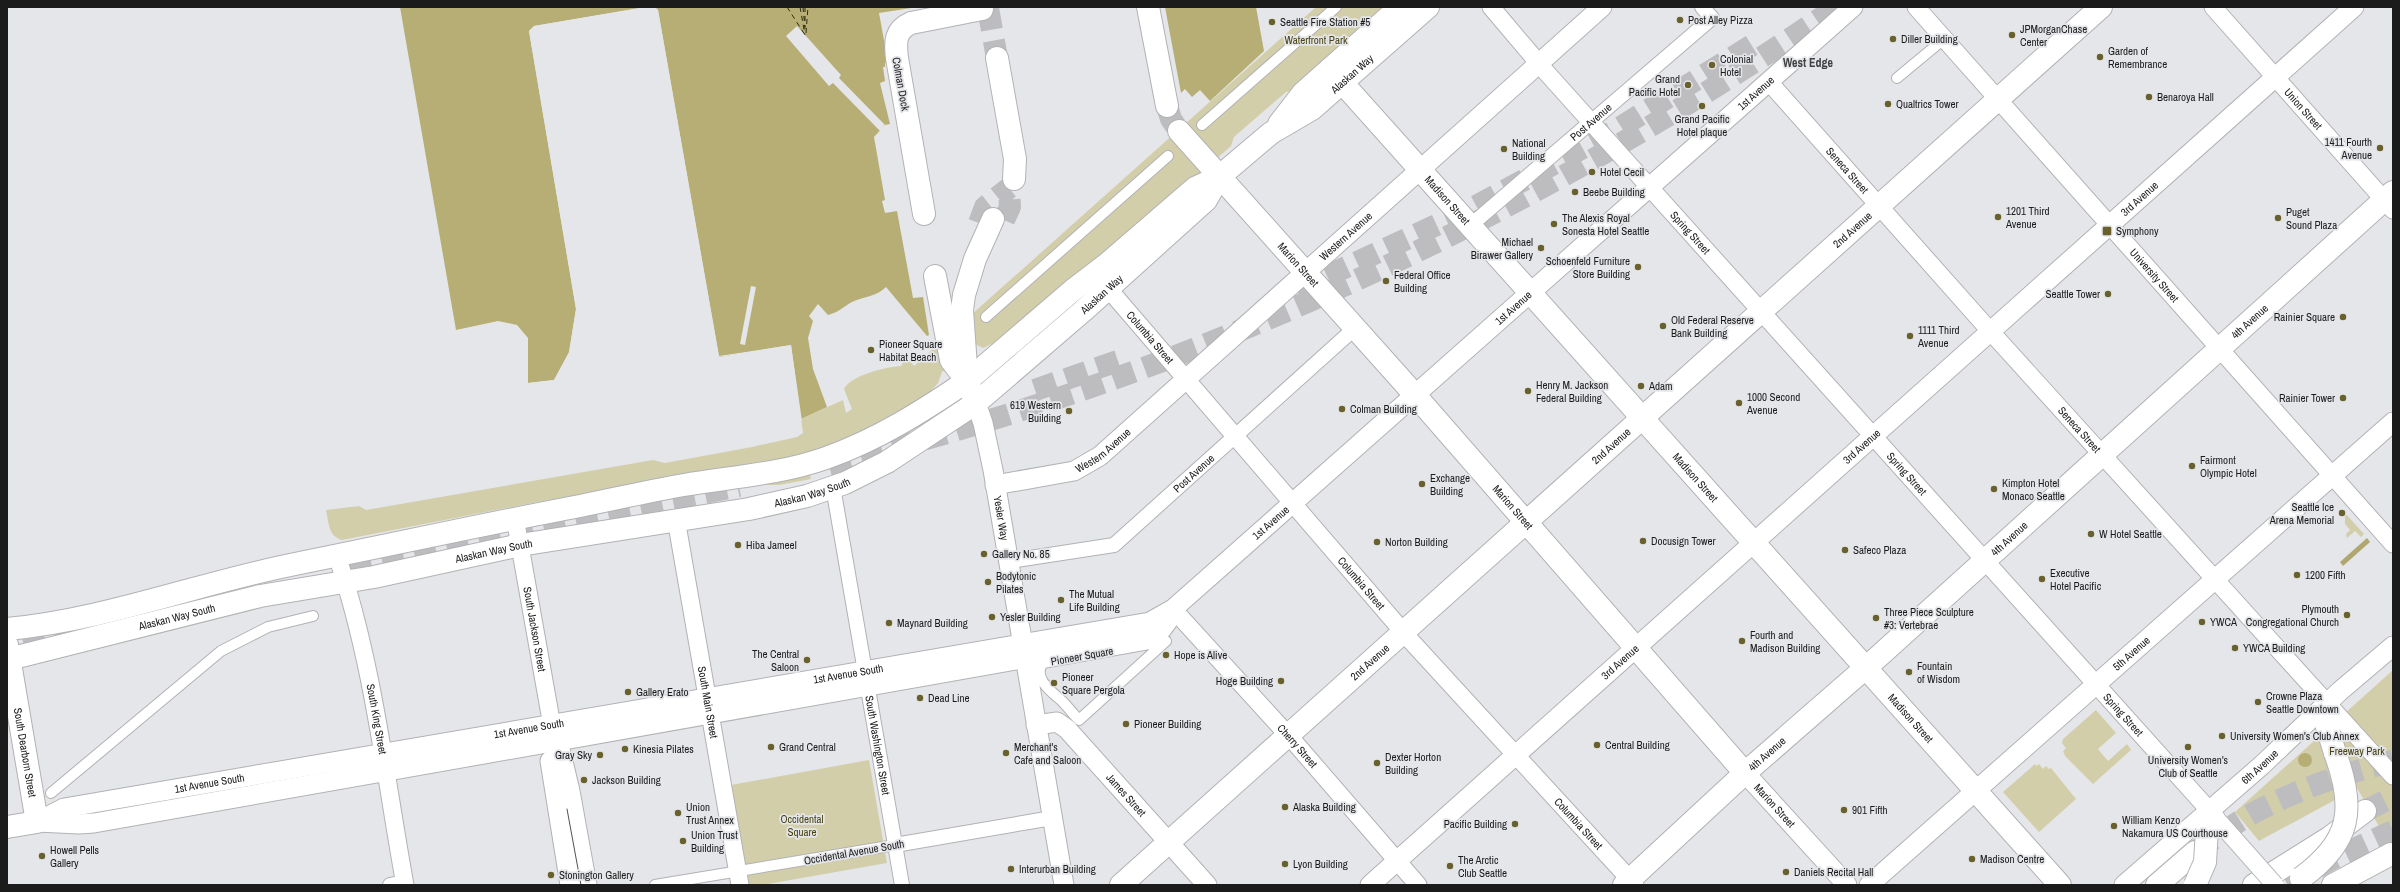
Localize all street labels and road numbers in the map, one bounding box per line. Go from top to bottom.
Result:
street label: Alaskan Way [1327,51,1377,97]
street label: Colman Dock [889,56,913,112]
street label: 1st Avenue [1734,73,1777,113]
street label: Union Street [2281,85,2326,133]
street label: Post Avenue [1567,100,1615,144]
street label: Seneca Street [1823,144,1872,197]
street label: Madison Street [1422,173,1473,228]
street label: 3rd Avenue [2118,178,2161,219]
street label: Spring Street [1667,208,1714,257]
street label: Western Avenue [1317,209,1375,263]
street label: 2nd Avenue [1830,209,1875,251]
street label: Marion Street [1275,239,1322,290]
street label: University Street [2127,246,2182,306]
street label: Alaskan Way [1077,271,1126,318]
street label: 1st Avenue [1492,288,1535,328]
street label: 4th Avenue [2228,301,2271,342]
street label: Columbia Street [1124,308,1177,367]
street label: Seneca Street [2055,404,2104,456]
street label: Western Avenue [1073,425,1134,476]
street label: 2nd Avenue [1589,425,1633,467]
street label: 3rd Avenue [1840,426,1883,467]
street label: Spring Street [1884,449,1930,498]
street label: Madison Street [1670,450,1721,505]
street label: Post Avenue [1170,451,1217,495]
street label: Alaskan Way South [772,474,853,510]
street label: Marion Street [1490,482,1537,533]
street label: Yesler Way [991,495,1012,542]
street label: 1st Avenue [1249,503,1292,543]
street label: 4th Avenue [1988,518,2031,559]
street label: Alaskan Way South [453,536,533,566]
street label: Columbia Street [1335,554,1388,613]
street label: South Jackson Street [520,586,549,673]
street label: Alaskan Way South [136,601,217,633]
street label: 5th Avenue [2110,633,2153,673]
street label: 2nd Avenue [1347,641,1392,683]
street label: 3rd Avenue [1598,642,1642,682]
street label: Pioneer Square [1050,644,1114,668]
street label: 1st Avenue South [812,661,884,687]
street label: South Main Street [695,665,721,740]
street label: South King Street [363,683,390,756]
street label: Spring Street [2100,690,2147,740]
street label: Madison Street [1885,691,1937,746]
street label: South Washington Street [862,694,893,796]
street label: South Dearborn Street [11,707,40,799]
street label: 1st Avenue South [493,716,565,741]
street label: Cherry Street [1274,721,1321,771]
street label: 4th Avenue [1745,734,1789,774]
street label: 6th Avenue [2238,746,2281,787]
street label: 1st Avenue South [173,770,246,796]
street label: James Street [1103,770,1149,820]
street label: Marion Street [1751,781,1799,831]
street label: Columbia Street [1551,795,1606,853]
street label: Occidental Avenue South [803,836,905,868]

